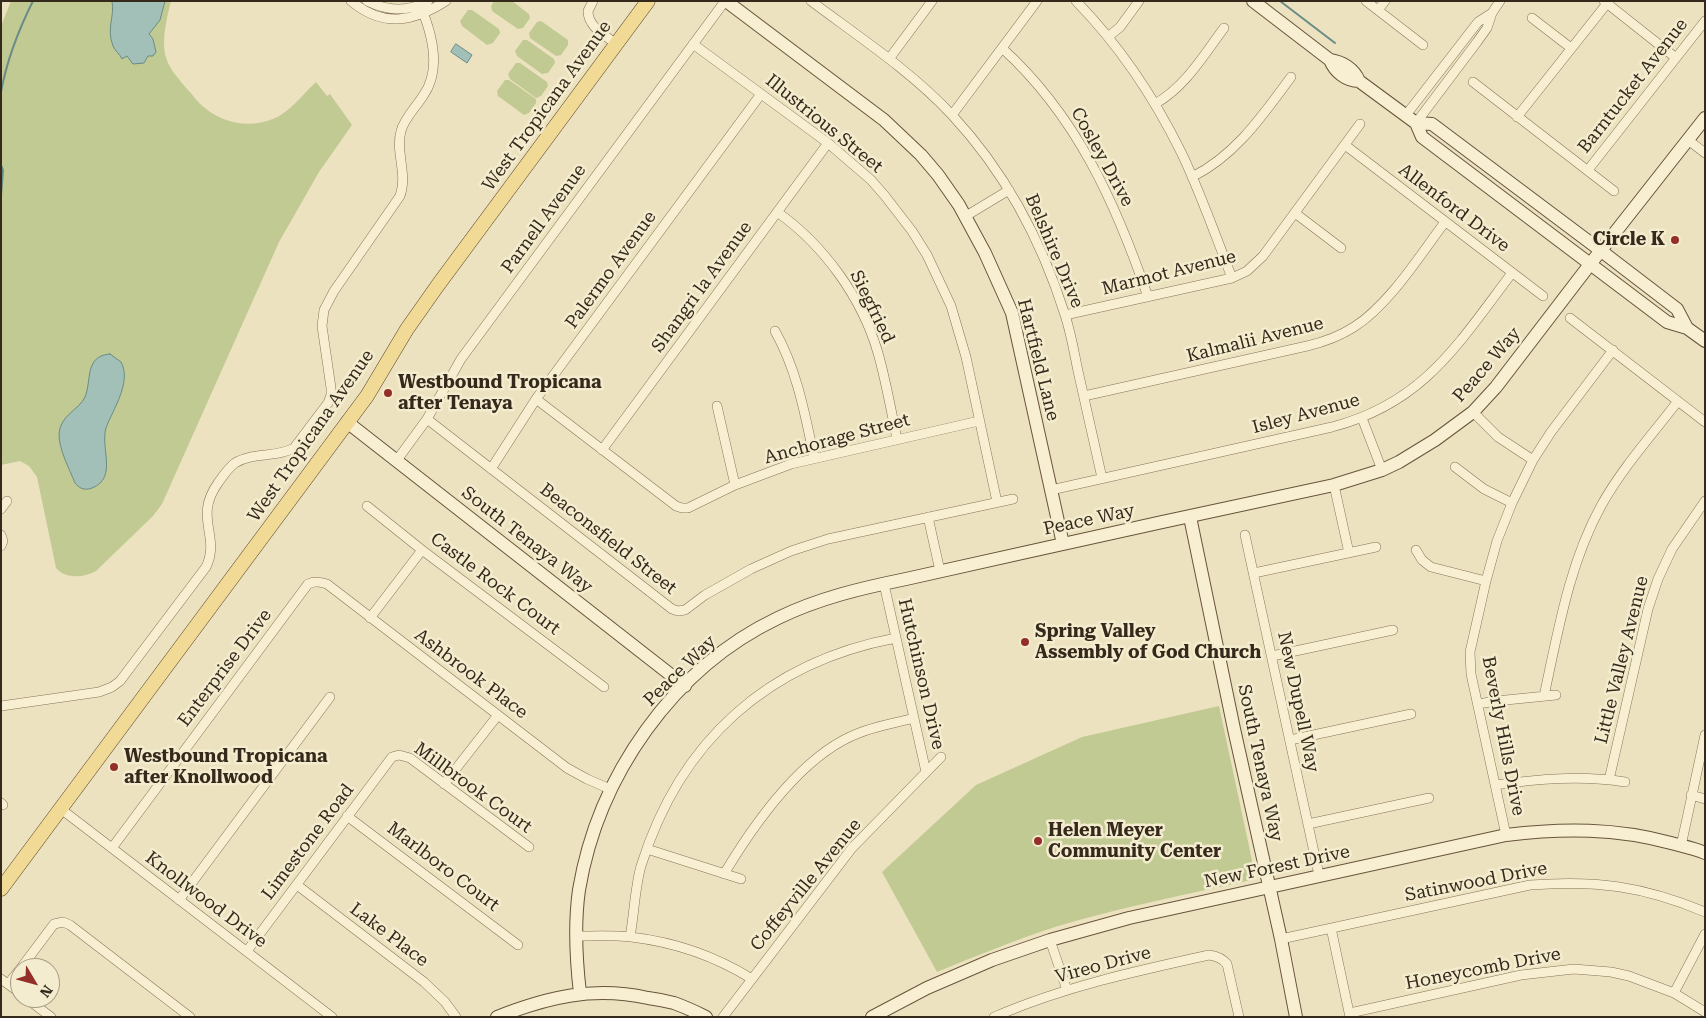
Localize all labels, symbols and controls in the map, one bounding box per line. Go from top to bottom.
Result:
street label: Barntucket Avenue [1574,14,1692,158]
street label: West Tropicana Avenue [478,17,616,195]
street label: Illustrious Street [761,70,887,178]
street label: Cosley Drive [1066,104,1138,210]
street label: Allenford Drive [1394,159,1514,257]
street label: Parnell Avenue [497,160,591,278]
street label: Belshire Drive [1020,191,1088,311]
street label: Palermo Avenue [561,207,661,333]
street label: Shangri la Avenue [647,217,757,357]
place label: Circle K [1593,229,1665,251]
marker: Circle K [1669,234,1681,246]
street label: Marmot Avenue [1100,246,1238,300]
street label: Siegfried [845,267,899,347]
street label: Hartfield Lane [1012,297,1064,423]
street label: Kalmalii Avenue [1184,313,1326,367]
street label: Peace Way [1449,323,1525,407]
street label: West Tropicana Avenue [243,346,379,526]
place label: Westbound Tropicana after Tenaya [398,372,602,414]
marker: Westbound Tropicana after Tenaya [382,387,394,399]
street label: Isley Avenue [1250,389,1362,439]
street label: Anchorage Street [762,409,912,469]
street label: Beaconsfield Street [535,479,681,599]
street label: South Tenaya Way [457,482,597,598]
street label: Peace Way [1042,500,1136,540]
street label: Castle Rock Court [426,528,564,640]
street label: Little Valley Avenue [1591,574,1653,746]
street label: Hutchinson Drive [893,596,949,752]
street label: Enterprise Drive [174,605,276,731]
place label: Spring Valley Assembly of God Church [1035,621,1261,664]
street label: Ashbrook Place [410,624,532,724]
street label: New Dupell Way [1273,630,1323,774]
street label: Peace Way [639,631,721,711]
marker: Spring Valley Assembly of God Church [1019,636,1031,648]
street label: Beverly Hills Drive [1477,654,1529,818]
street label: South Tenaya Way [1233,682,1287,844]
street label: Millbrook Court [410,738,536,838]
place label: Westbound Tropicana after Knollwood [124,746,328,789]
marker: Westbound Tropicana after Knollwood [108,761,120,773]
street label: Limestone Road [257,780,359,904]
street label: Coffeyville Avenue [746,815,866,955]
street label: Marlboro Court [383,818,503,916]
place label: Helen Meyer Community Center [1048,820,1221,862]
marker: Helen Meyer Community Center [1032,835,1044,847]
street label: New Forest Drive [1202,841,1352,893]
street label: Knollwood Drive [141,847,271,953]
street label: Satinwood Drive [1403,858,1549,906]
street label: Lake Place [345,898,433,972]
street label: Vireo Drive [1053,942,1153,988]
street label: Honeycomb Drive [1403,943,1563,995]
north arrow [10,958,60,1008]
text: N [37,982,56,1001]

